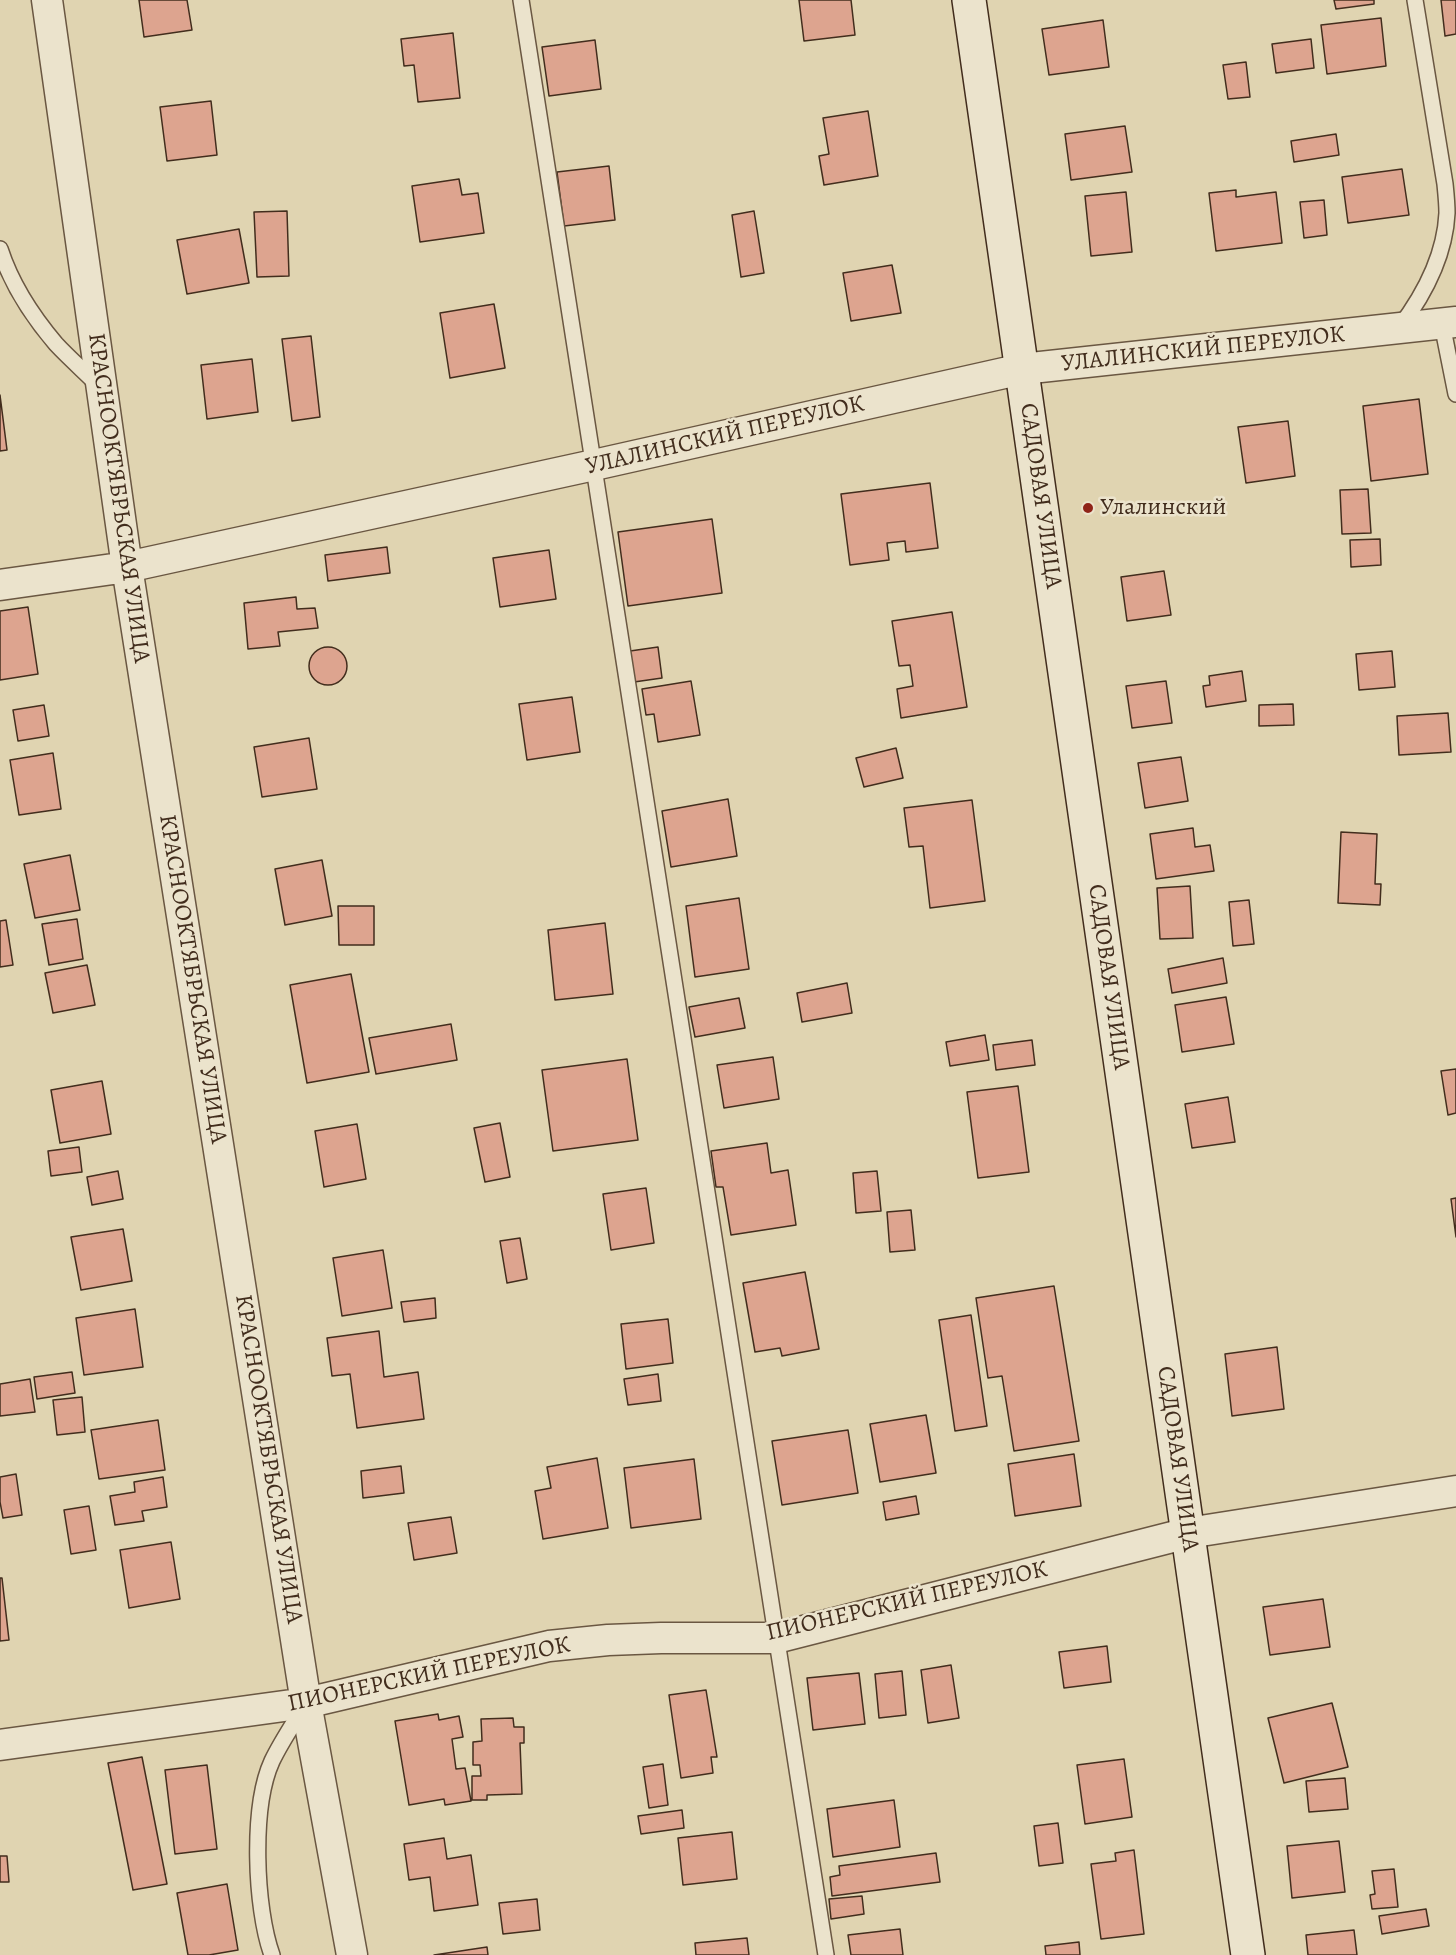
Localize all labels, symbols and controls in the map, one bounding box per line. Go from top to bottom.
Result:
street label: УЛАЛИНСКИЙ ПЕРЕУЛОК [1060,321,1346,379]
street label: КРАСНООКТЯБРЬСКАЯ УЛИЦА [81,331,155,665]
street label: УЛАЛИНСКИЙ ПЕРЕУЛОК [583,390,867,482]
street label: САДОВАЯ УЛИЦА [1013,401,1067,591]
place label: Улалинский [1100,494,1226,522]
marker: Улалинский [1081,501,1095,515]
street label: КРАСНООКТЯБРЬСКАЯ УЛИЦА [152,812,232,1146]
street label: САДОВАЯ УЛИЦА [1081,882,1135,1072]
street label: КРАСНООКТЯБРЬСКАЯ УЛИЦА [228,1292,308,1626]
street label: САДОВАЯ УЛИЦА [1150,1364,1204,1554]
street label: ПИОНЕРСКИЙ ПЕРЕУЛОК [764,1556,1050,1648]
street label: ПИОНЕРСКИЙ ПЕРЕУЛОК [285,1631,573,1719]

